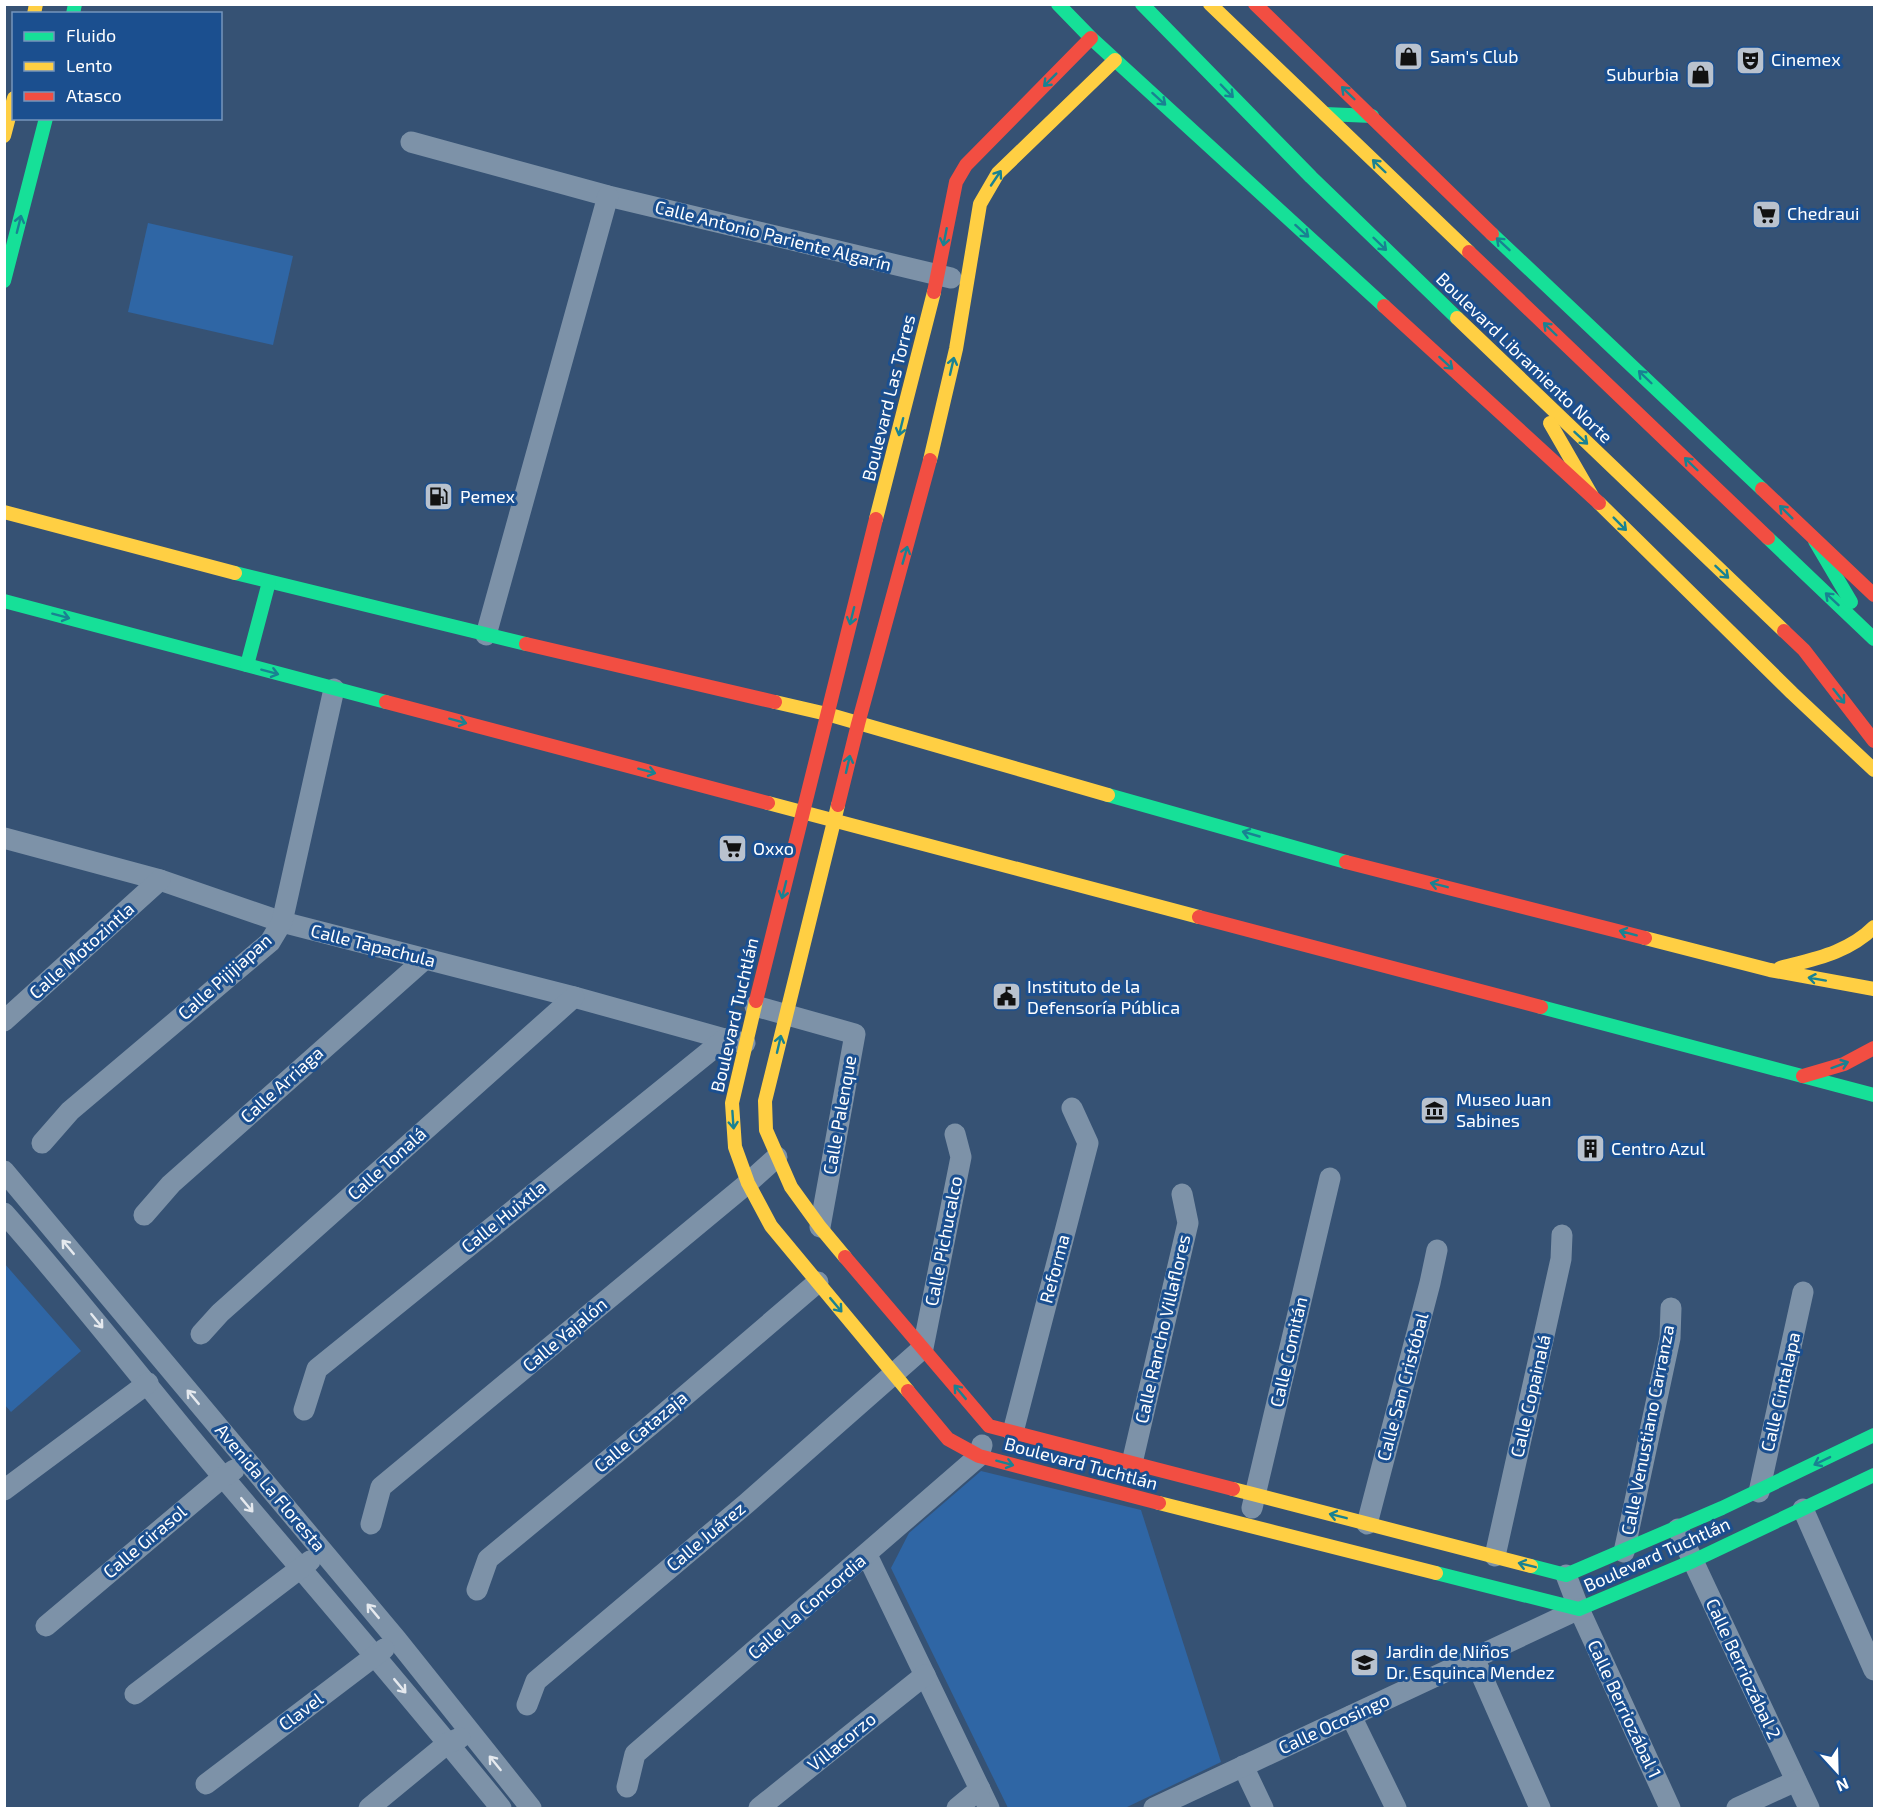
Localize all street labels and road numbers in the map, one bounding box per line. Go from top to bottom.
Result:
street label: Calle Antonio Pariente Algarín [653,195,894,275]
street label: Boulevard Libramiento Norte [1432,267,1617,447]
street label: Boulevard Las Torres [857,312,919,483]
street label: Calle Motozintla [24,897,138,1003]
street label: Calle Tapachula [309,919,438,971]
street label: Calle Pijijiapan [173,929,276,1024]
street label: Boulevard Tuchtlán [706,935,762,1094]
street label: Calle Arriaga [235,1041,327,1127]
street label: Calle Palenque [818,1054,860,1176]
street label: Calle Tonalá [342,1122,430,1204]
street label: Calle Pichucalco [920,1174,966,1308]
street label: Calle Huixtla [456,1175,550,1257]
street label: Reforma [1034,1232,1074,1306]
street label: Calle Rancho Villaflores [1130,1232,1194,1425]
street label: Calle Yajalón [518,1293,611,1376]
street label: Calle Comitán [1265,1295,1311,1409]
street label: Calle San Cristóbal [1372,1310,1433,1463]
street label: Calle Venustiano Carranza [1616,1323,1678,1537]
street label: Calle Cintalapa [1756,1330,1804,1454]
street label: Calle Copainalá [1505,1332,1555,1459]
street label: Calle Catazaja [589,1386,691,1477]
street label: Avenida La Floresta [211,1419,331,1556]
street label: Boulevard Tuchtlán [1002,1432,1160,1494]
street label: Calle Juárez [661,1497,749,1576]
street label: Calle Girasol [98,1500,191,1582]
street label: Boulevard Tuchtlán [1580,1512,1733,1596]
street label: Calle La Concordia [743,1549,870,1663]
street label: Calle Berriozábal 2 [1702,1595,1786,1742]
street label: Calle Berriozábal 1 [1583,1636,1667,1781]
street label: Clavel [274,1687,327,1735]
street label: Calle Ocosingo [1275,1688,1392,1758]
street label: Villacorzo [803,1707,880,1775]

